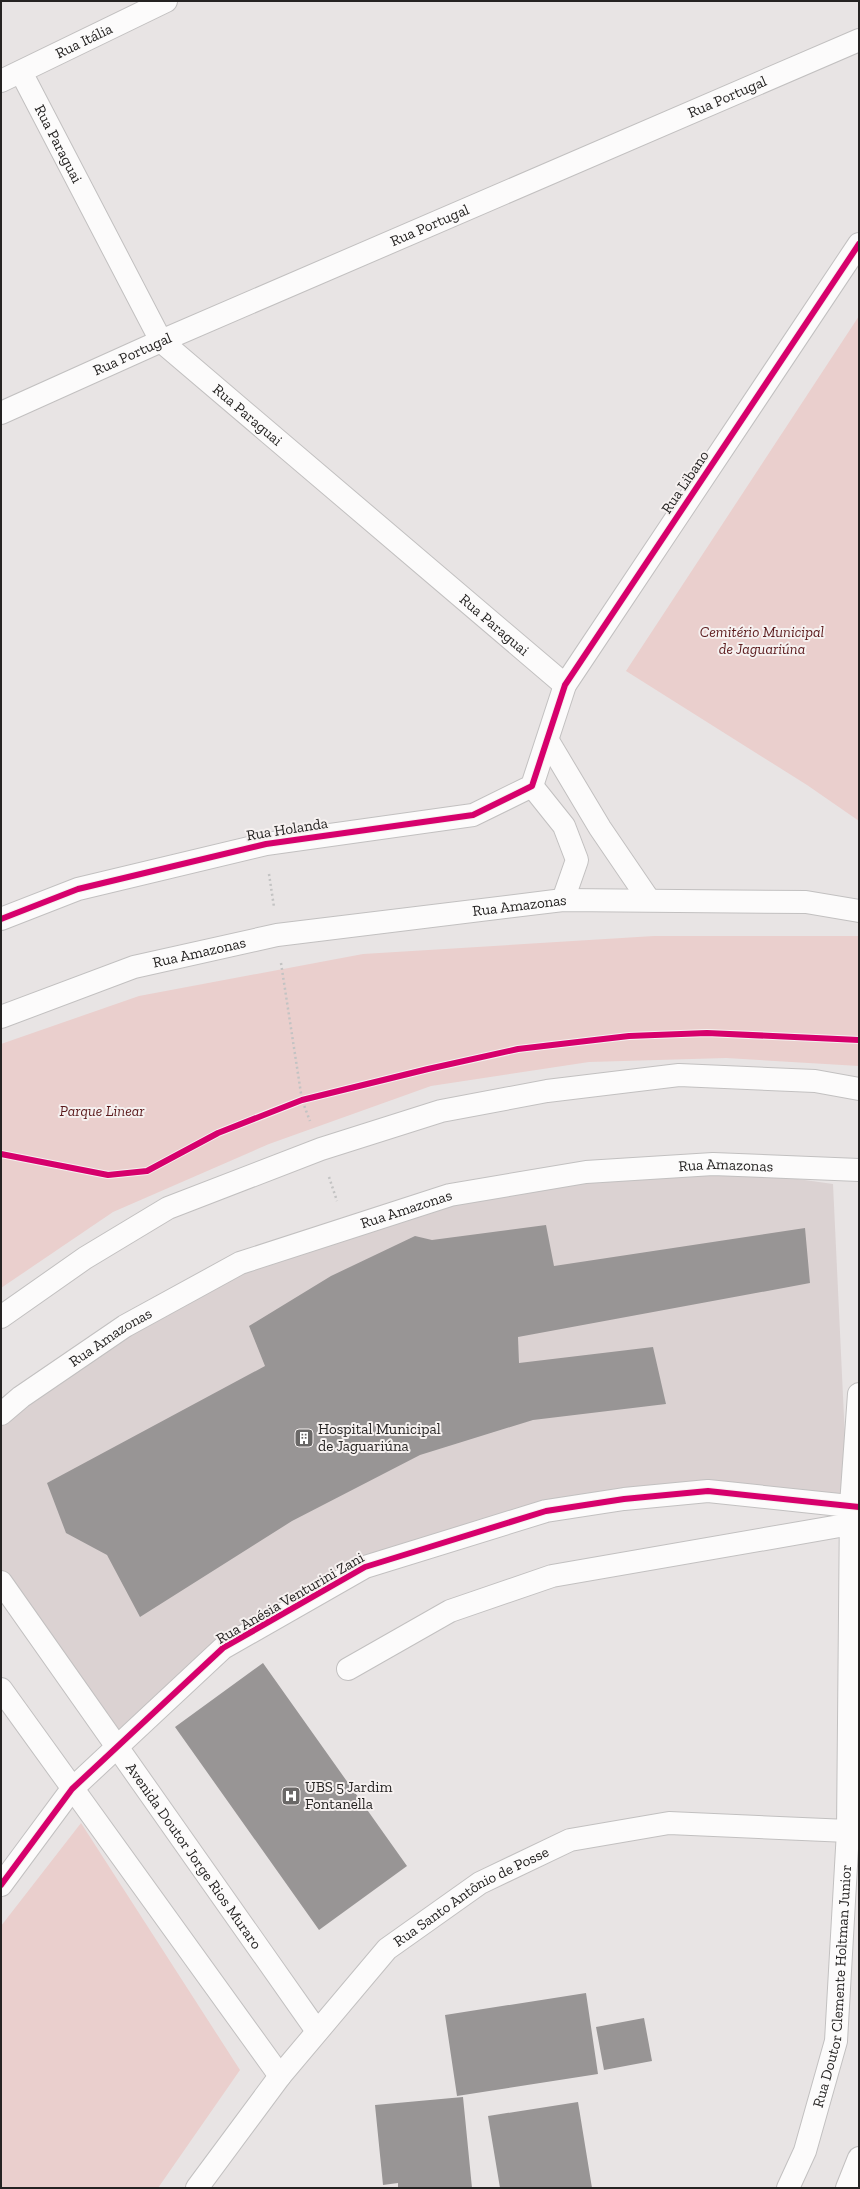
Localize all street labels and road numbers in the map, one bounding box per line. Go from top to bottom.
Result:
street label: Rua Itália [52,19,115,62]
street label: Rua Portugal [685,72,769,122]
street label: Rua Paraguai [31,102,86,186]
street label: Rua Portugal [387,200,472,250]
street label: Rua Portugal [90,329,174,379]
street label: Rua Paraguai [209,380,286,449]
street label: Rua Libano [657,447,713,517]
street label: Rua Paraguai [456,590,533,659]
street label: Rua Holanda [245,814,329,844]
street label: Rua Amazonas [471,891,567,920]
street label: Rua Amazonas [151,933,248,972]
street label: Rua Amazonas [678,1155,774,1175]
street label: Rua Amazonas [358,1186,454,1232]
street label: Rua Amazonas [66,1304,155,1370]
street label: Rua Anésia Venturini Zani [213,1548,367,1648]
street label: Avenida Doutor Jorge Rios Muraro [122,1759,266,1953]
street label: Rua Santo Antônio de Posse [390,1843,552,1951]
street label: Rua Doutor Clemente Holtman Junior [809,1864,855,2109]

